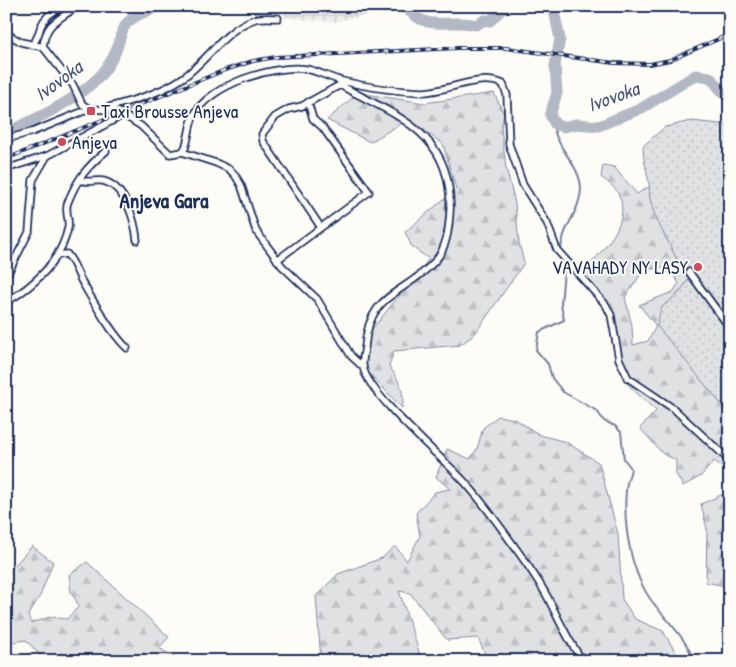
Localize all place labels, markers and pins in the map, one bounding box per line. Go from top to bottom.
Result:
place label: Taxi Brousse Anjeva [101,98,239,124]
marker: Taxi Brousse Anjeva [85,105,97,117]
place label: Anjeva [72,129,117,155]
marker: Anjeva [56,136,68,148]
place label: VAVAHADY NY LASY [552,254,689,280]
marker: VAVAHADY NY LASY [692,261,704,273]

